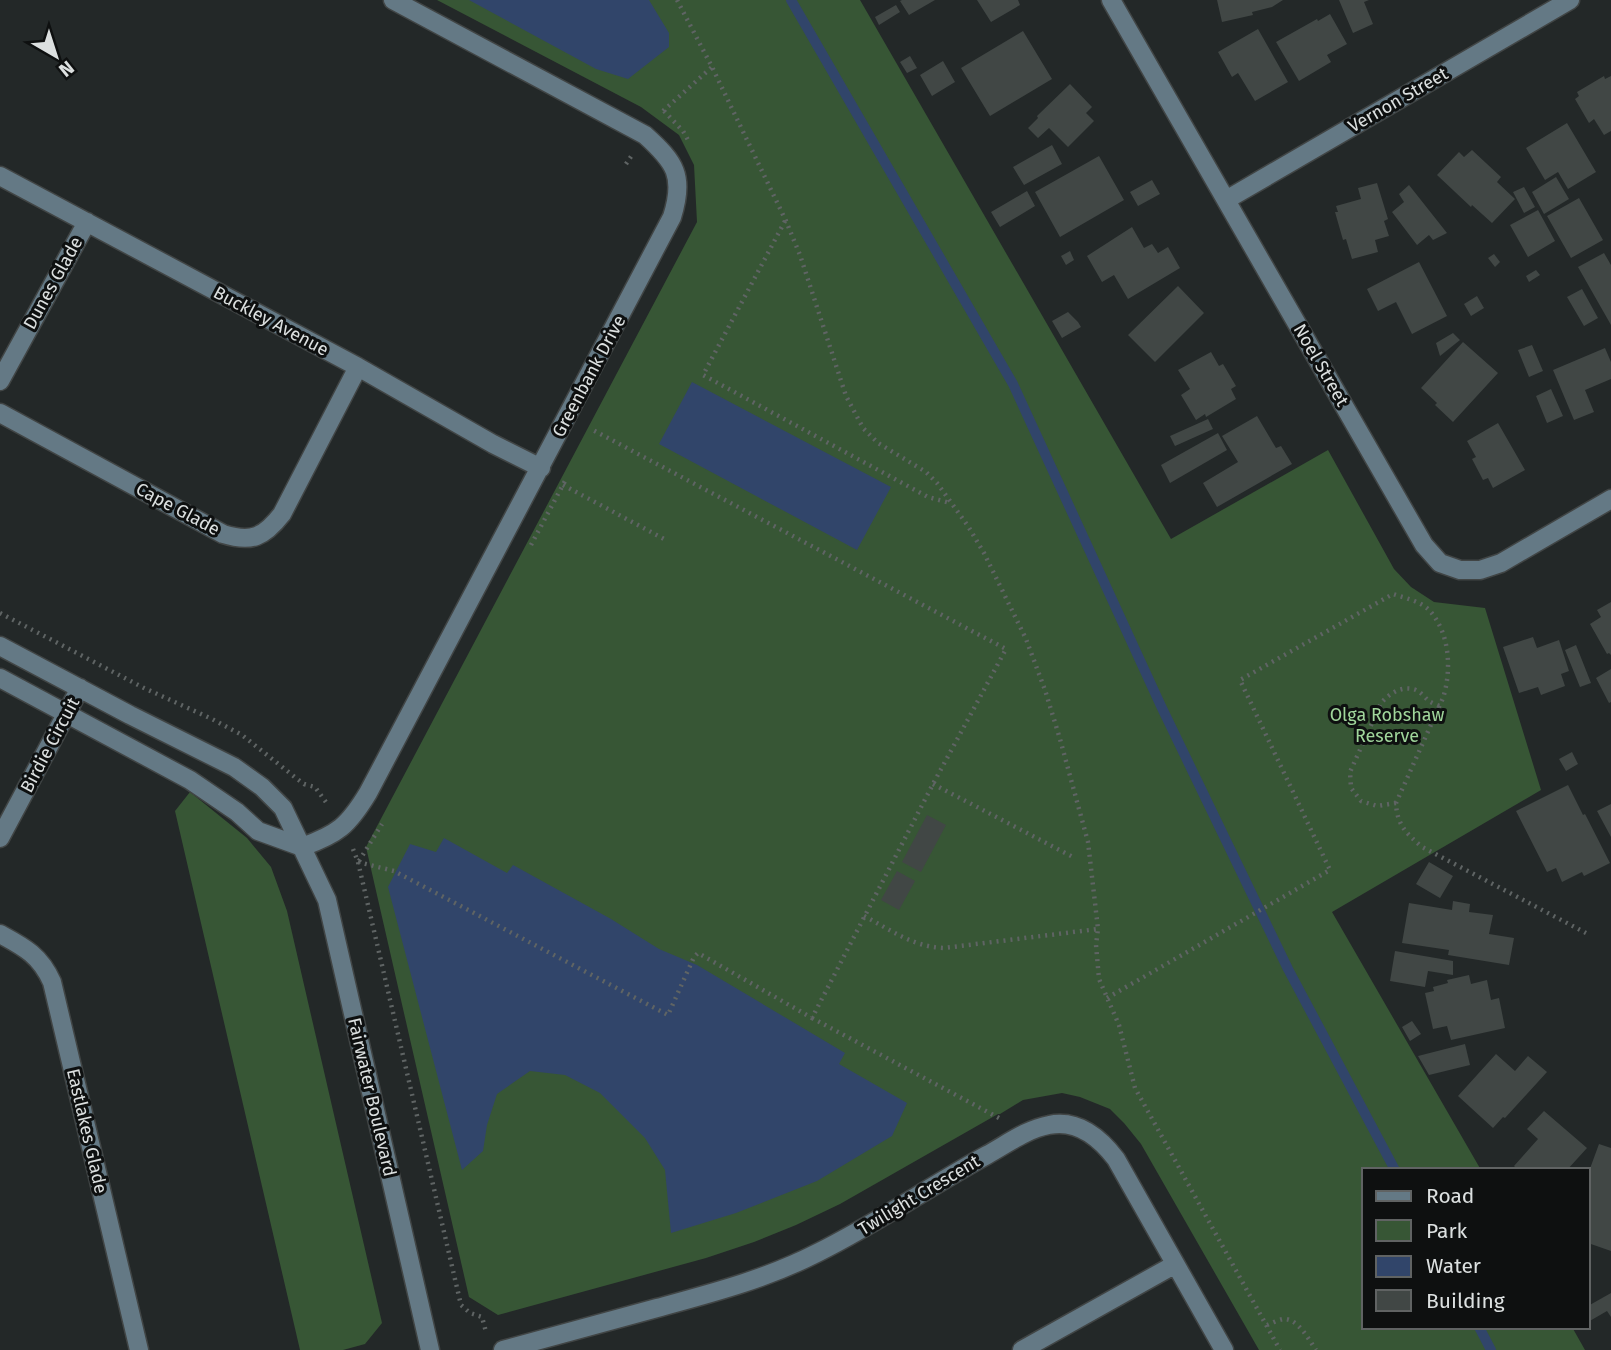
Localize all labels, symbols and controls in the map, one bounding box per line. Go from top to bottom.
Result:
north arrow [21,21,91,91]
text: N [54,56,79,82]
street label: Vernon Street [1344,62,1452,137]
street label: Dunes Glade [19,233,87,333]
street label: Buckley Avenue [210,281,332,361]
street label: Greenbank Drive [548,311,630,441]
street label: Noel Street [1289,320,1354,411]
street label: Cape Glade [132,478,224,540]
street label: Birdie Circuit [16,693,85,796]
park label: Olga Robshaw Reserve [1330,704,1444,747]
street label: Fairwater Boulevard [343,1016,401,1178]
street label: Eastlakes Glade [62,1066,112,1196]
street label: Twilight Crescent [854,1150,984,1240]
legend [1362,1168,1590,1329]
text: Road [1426,1183,1474,1209]
text: Park [1426,1218,1468,1244]
text: Water [1426,1253,1481,1279]
text: Building [1426,1288,1505,1314]

